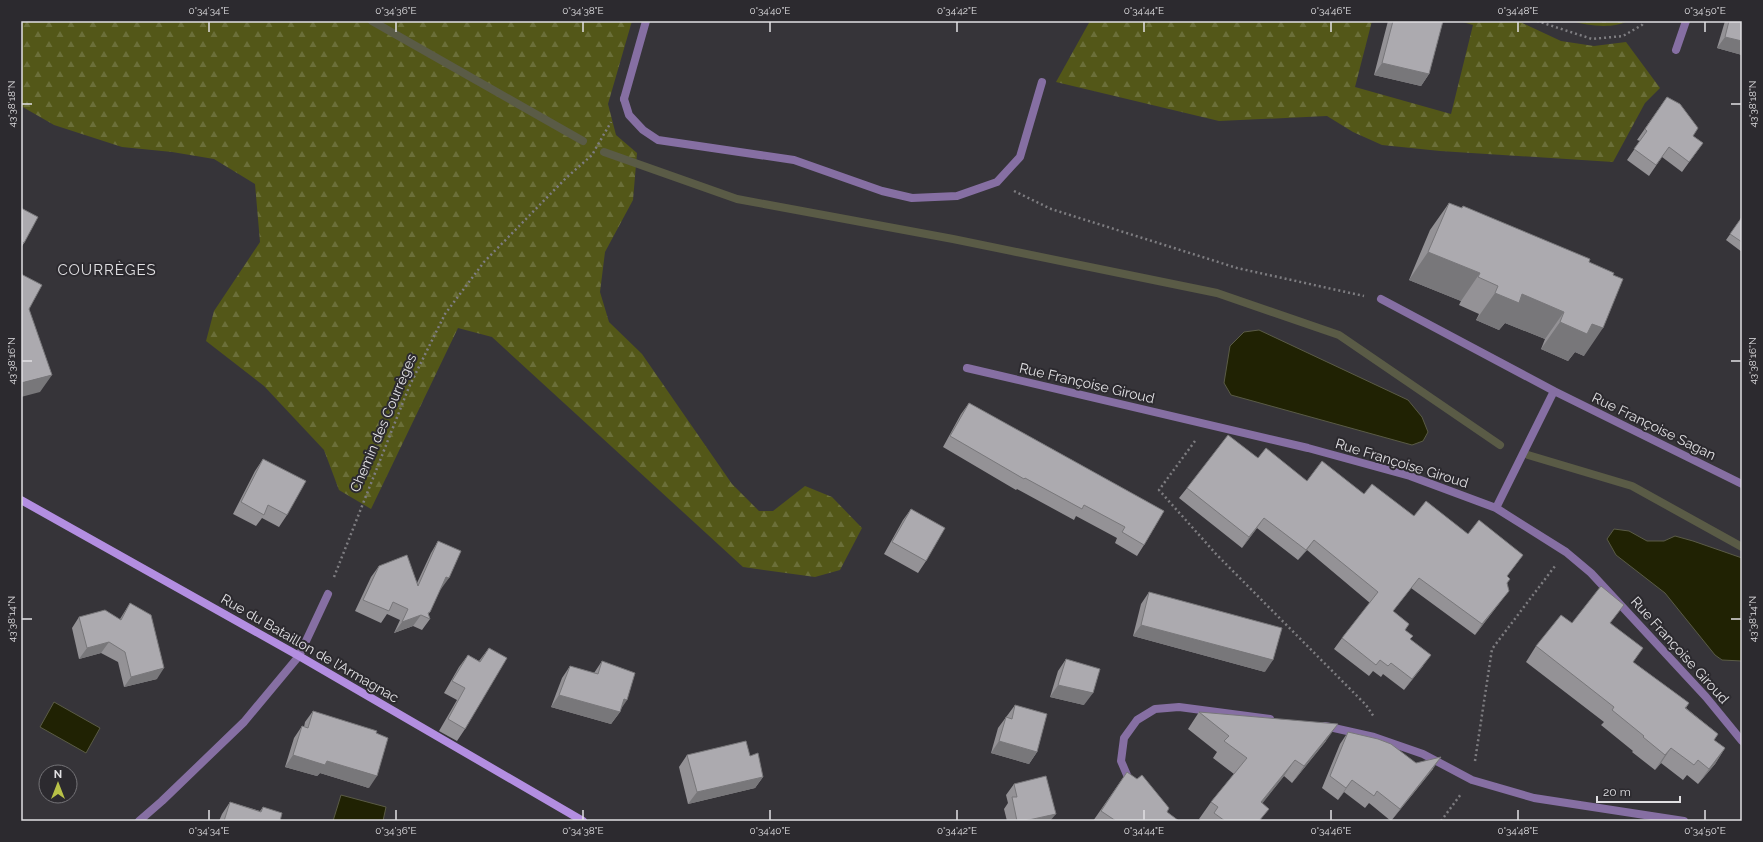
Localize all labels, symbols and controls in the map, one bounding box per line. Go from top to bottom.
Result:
text: 0°34'34"E [189,5,229,16]
text: 0°34'36"E [375,5,417,16]
text: 0°34'38"E [562,5,604,16]
text: 0°34'40"E [750,5,790,16]
text: 0°34'42"E [937,5,977,16]
text: 0°34'44"E [1124,5,1164,16]
text: 0°34'46"E [1311,5,1351,16]
text: 0°34'48"E [1498,5,1538,16]
text: 0°34'50"E [1684,5,1726,16]
text: 43°38'18"N [6,80,17,128]
text: 43°38'18"N [1747,80,1758,128]
district label: COURRÈGES [57,261,157,279]
text: 43°38'16"N [6,337,17,385]
text: 43°38'16"N [1747,337,1758,385]
street label: Chemin des Courrèges [347,351,419,495]
street label: Rue Françoise Giroud [1018,360,1156,406]
street label: Rue Françoise Sagan [1590,389,1718,463]
street label: Rue Françoise Giroud [1334,435,1470,491]
street label: Rue du Bataillon de l'Armagnac [218,590,402,706]
street label: Rue Françoise Giroud [1628,593,1732,707]
text: 43°38'14"N [6,596,17,642]
text: 43°38'14"N [1747,596,1758,642]
north arrow [38,764,78,804]
text: N [54,768,62,781]
scale bar [1597,778,1680,804]
text: 20 m [1603,785,1631,799]
text: 0°34'34"E [189,825,229,836]
text: 0°34'36"E [375,825,417,836]
text: 0°34'38"E [562,825,604,836]
text: 0°34'40"E [750,825,790,836]
text: 0°34'42"E [937,825,977,836]
text: 0°34'44"E [1124,825,1164,836]
text: 0°34'46"E [1311,825,1351,836]
text: 0°34'48"E [1498,825,1538,836]
text: 0°34'50"E [1684,825,1726,836]

